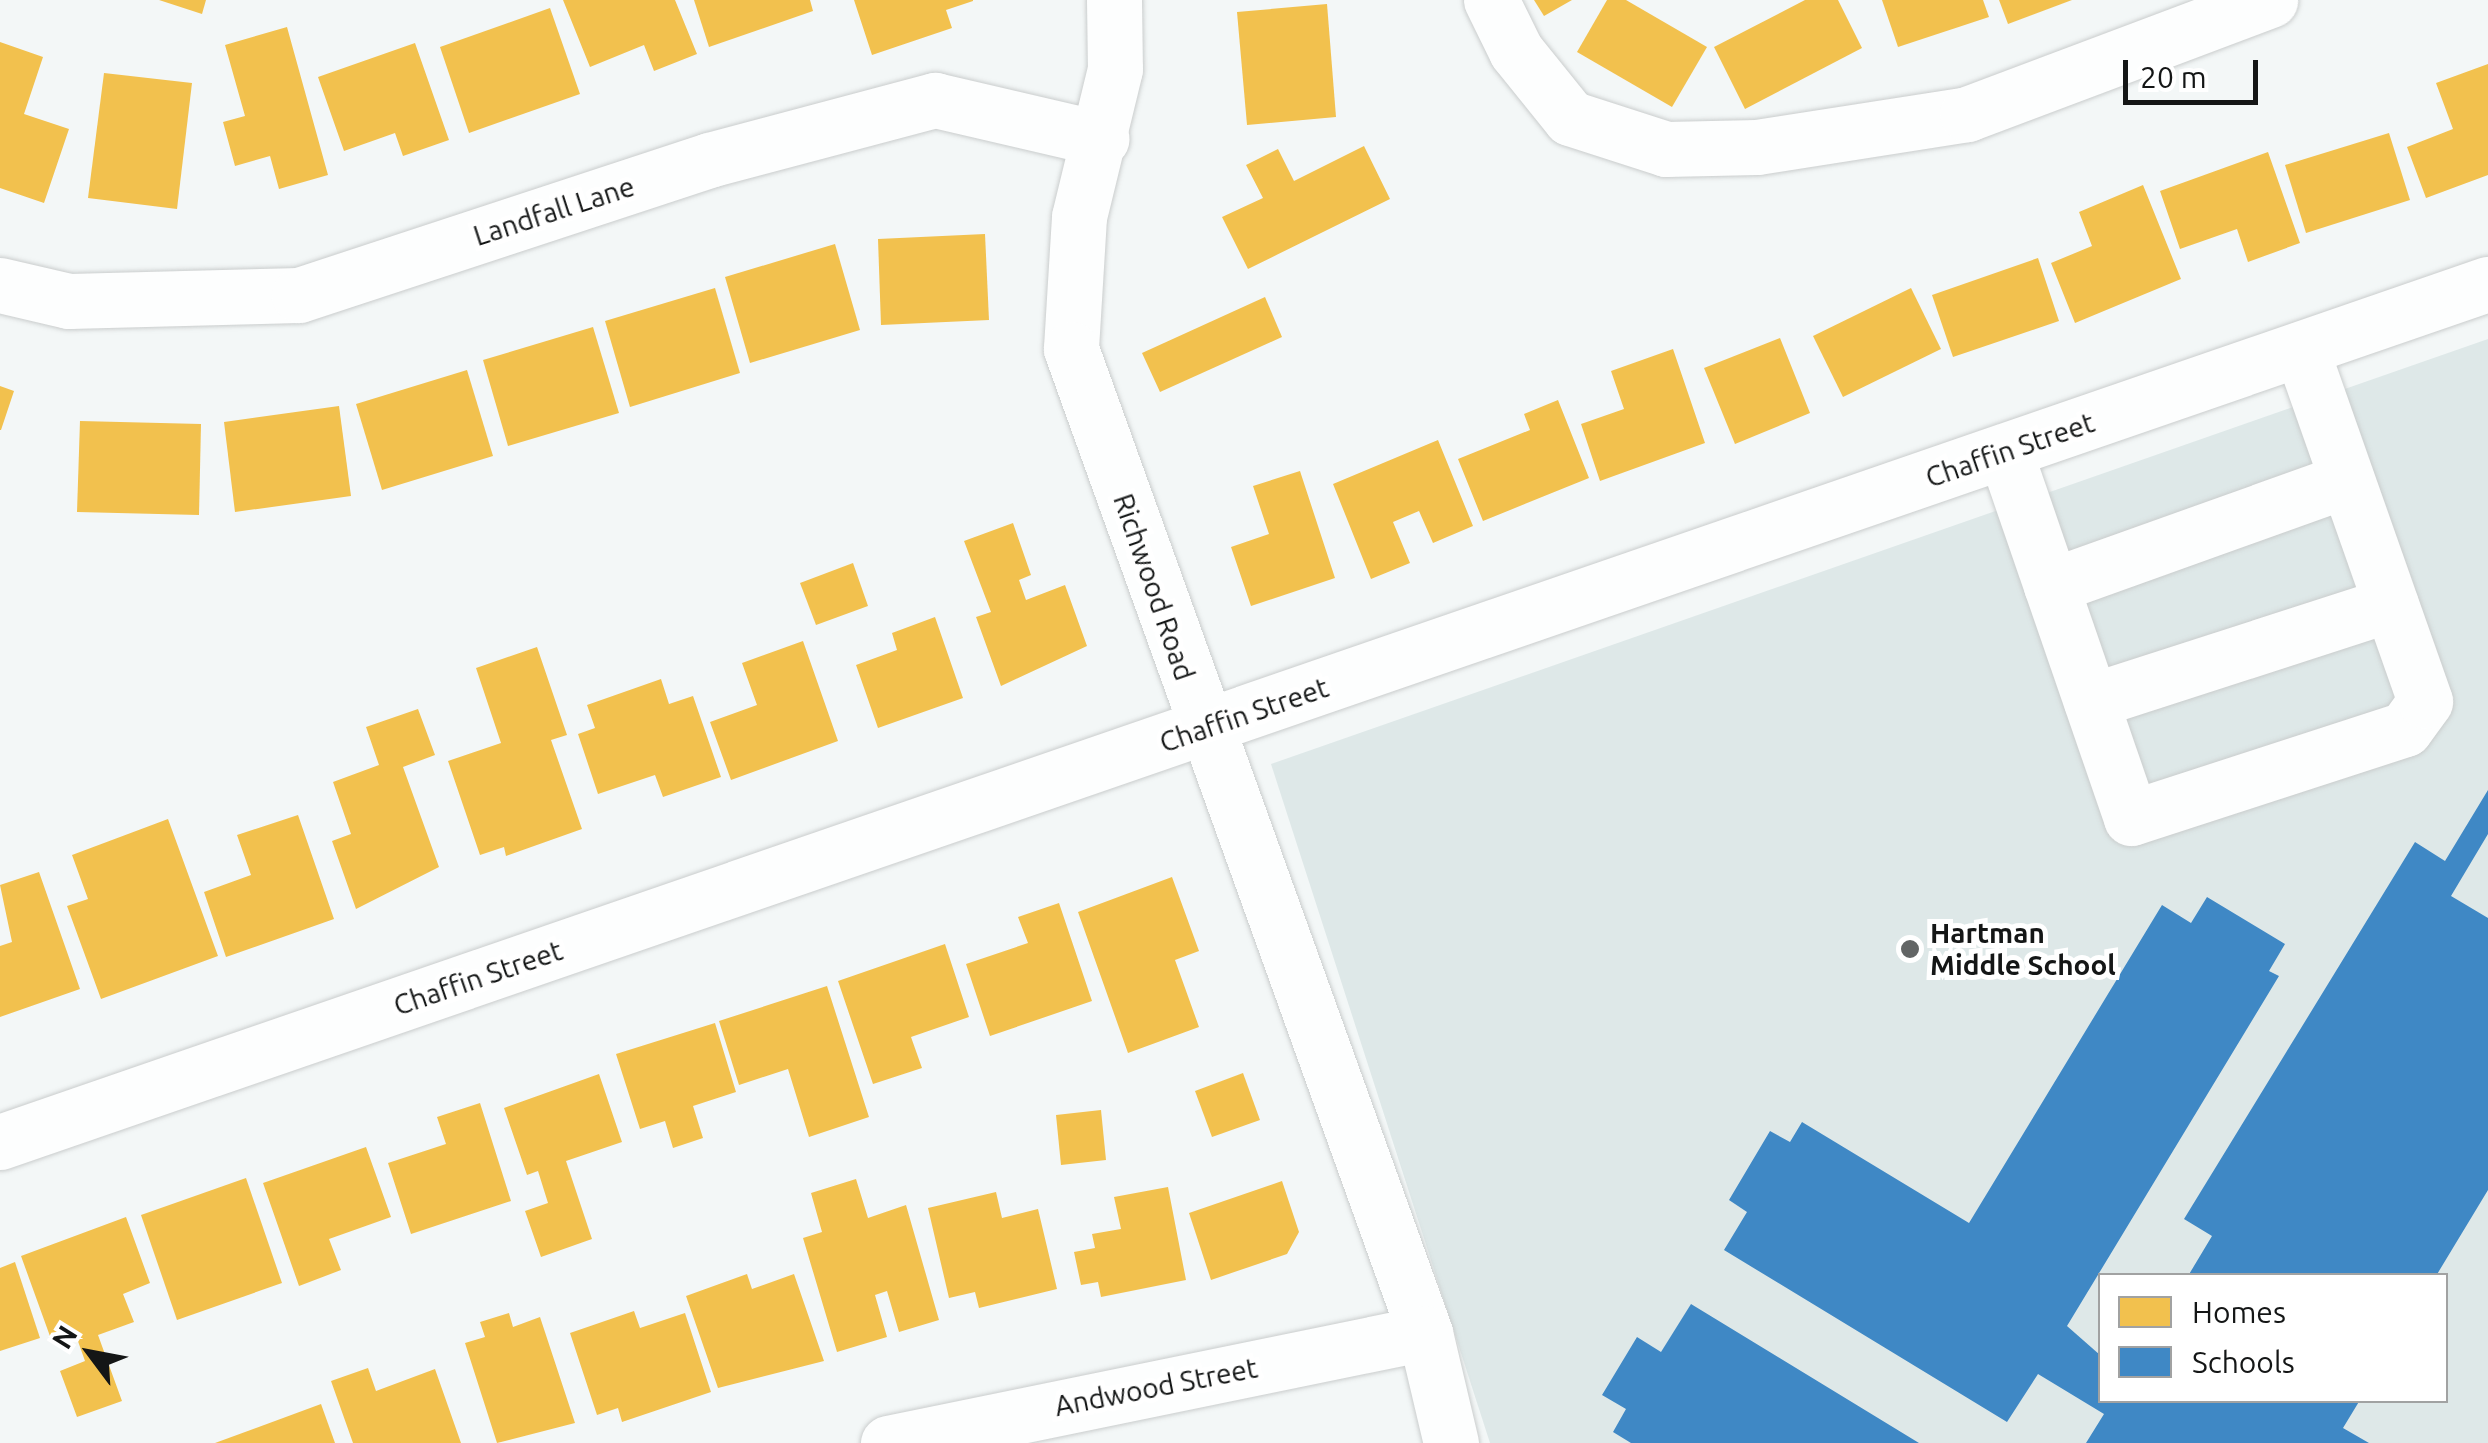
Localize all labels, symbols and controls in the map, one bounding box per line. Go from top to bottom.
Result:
scale bar [2128,40,2263,102]
text: 20 m [2140,60,2207,94]
street label: Landfall Lane [469,169,639,253]
street label: Chaffin Street [1921,405,2099,495]
street label: Richwood Road [1106,489,1202,685]
street label: Chaffin Street [1155,670,1333,760]
place label: Hartman Middle School [1930,916,2116,982]
street label: Chaffin Street [389,933,567,1023]
marker: Hartman Middle School [1899,938,1921,960]
legend [2098,1273,2448,1403]
text: Homes [2192,1295,2286,1329]
north arrow [40,1303,140,1403]
text: N [45,1320,83,1354]
text: Schools [2192,1345,2295,1379]
street label: Andwood Street [1052,1351,1260,1423]

